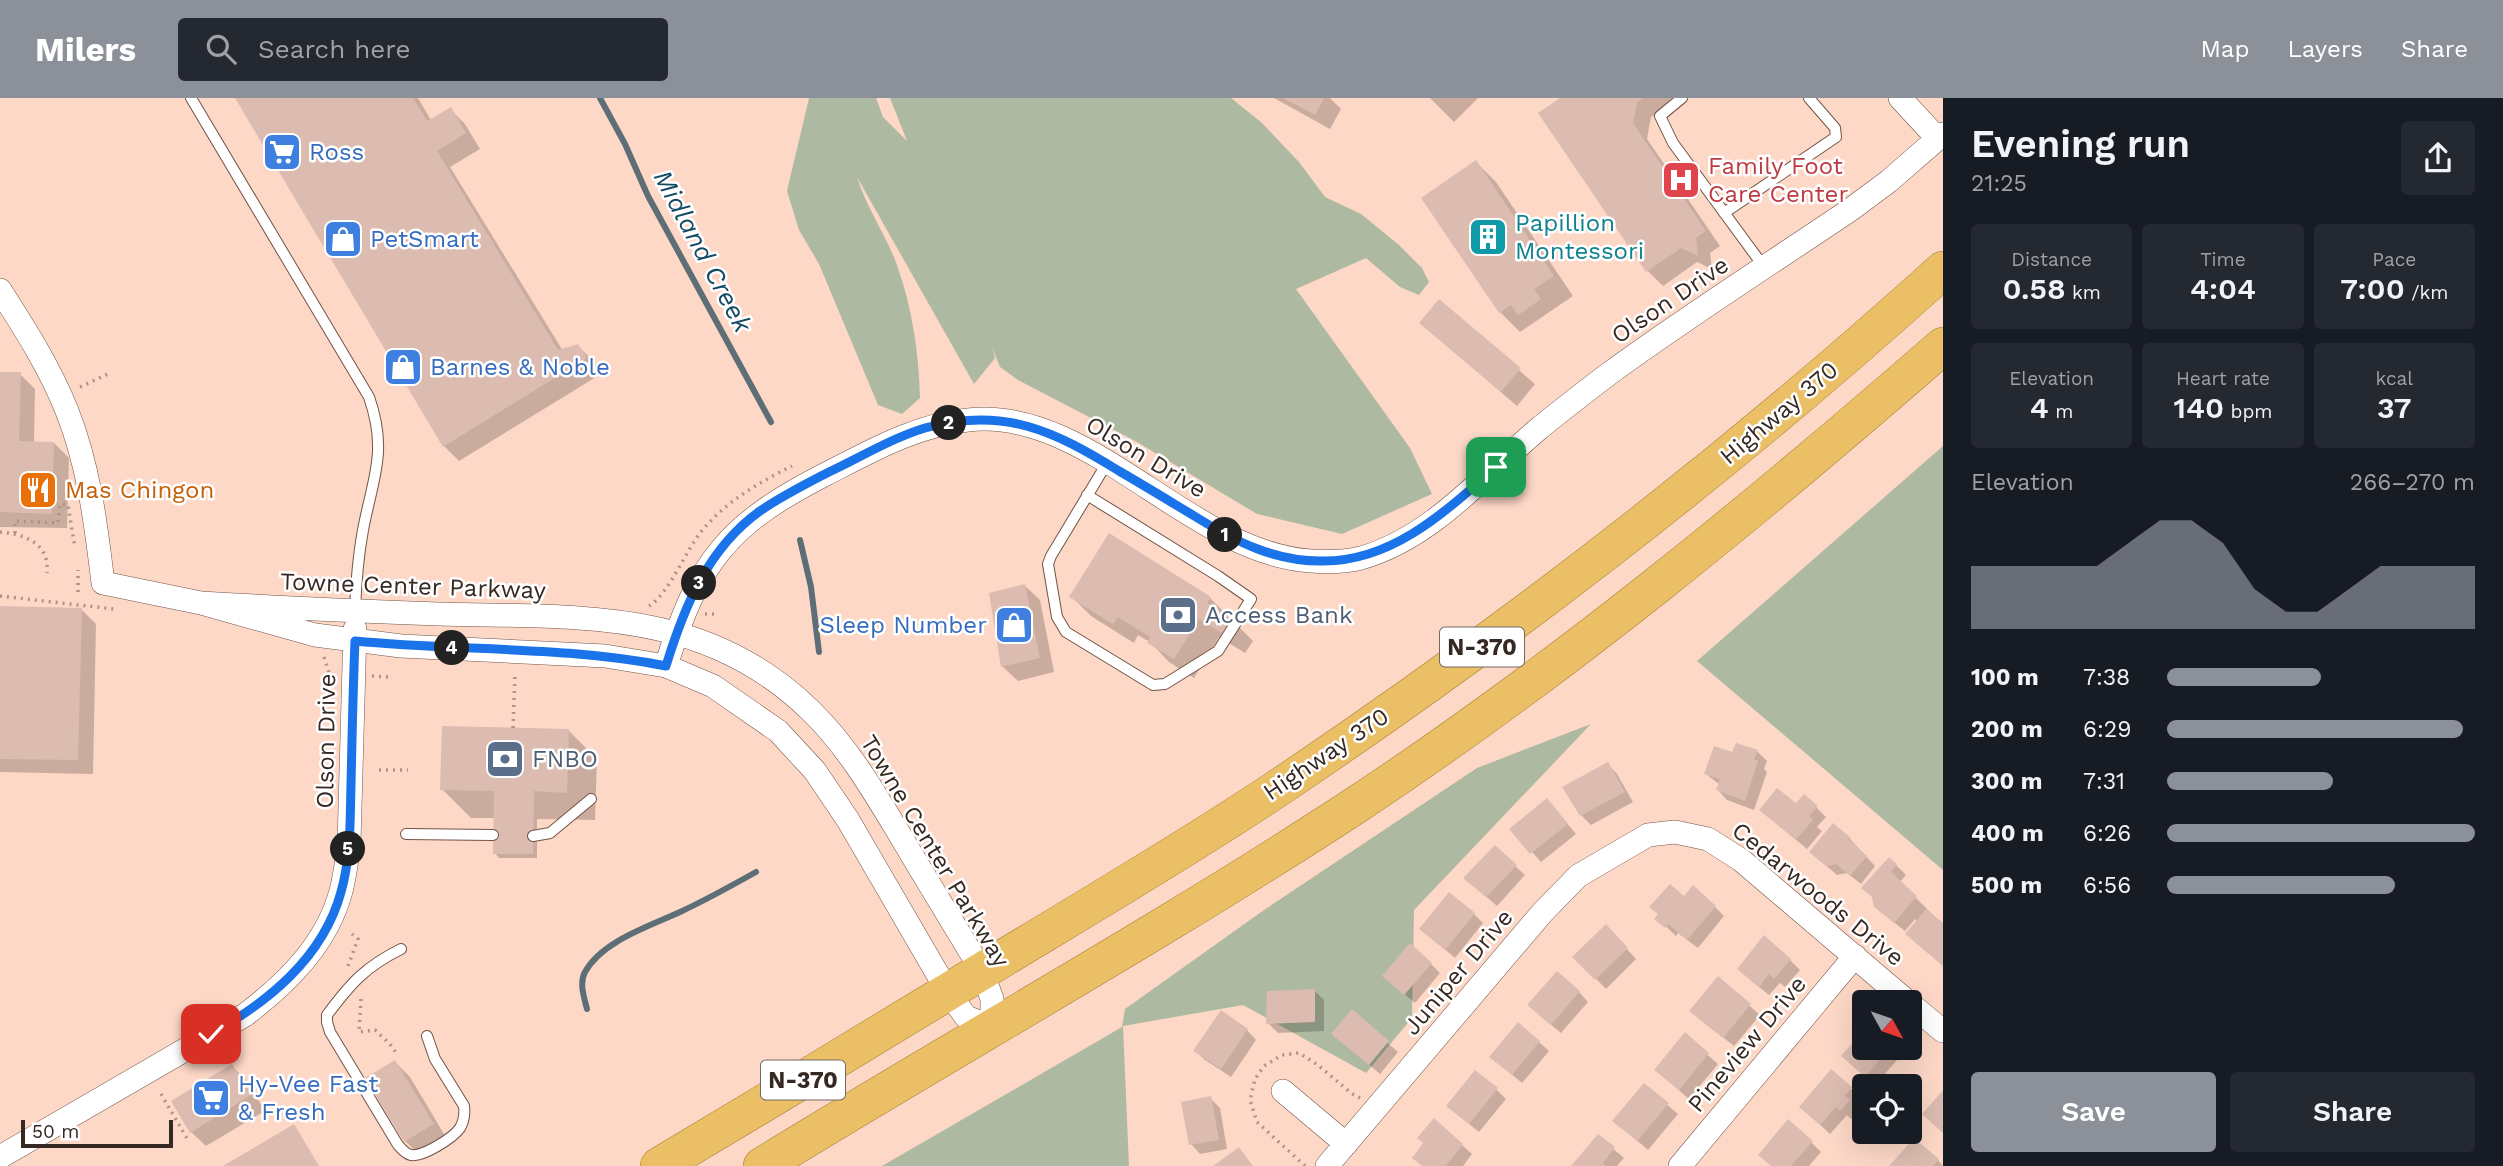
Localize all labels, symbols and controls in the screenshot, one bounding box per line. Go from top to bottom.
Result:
search box [178,18,668,81]
text: Milers [35,30,136,69]
icon: search [202,30,240,68]
text: Search here [258,34,410,64]
text: Map [2201,35,2249,63]
text: Layers [2287,35,2363,63]
text: Share [2401,35,2468,63]
button: share [2401,121,2475,195]
text: Evening run [1971,122,2190,166]
supermarket icon: Ross [261,131,303,173]
place label: Ross [309,138,364,166]
place label: Family Foot Care Center [1708,152,1848,208]
hospital icon: Family Foot Care Center [1660,159,1702,201]
water label: Midland Creek [648,165,759,338]
text: 21:25 [1971,170,2027,197]
place label: Papillion Montessori [1515,209,1644,265]
building icon: Papillion Montessori [1467,216,1509,258]
shop icon: PetSmart [322,218,364,260]
place label: PetSmart [370,225,479,253]
text: Distance [2011,248,2092,271]
text: Time [2200,248,2246,271]
text: Pace [2372,248,2416,271]
street label: Olson Drive [1606,251,1734,349]
text: 0.58 [2002,271,2066,306]
text: 4:04 [2190,271,2256,306]
text: 7:00 [2340,271,2405,306]
text: km [2066,281,2101,304]
text: /km [2405,281,2448,304]
shop icon: Barnes & Noble [382,346,424,388]
place label: Barnes & Noble [430,353,610,381]
street label: Highway 370 [1714,356,1844,470]
text: Elevation [2009,367,2094,390]
text: Heart rate [2176,367,2270,390]
text: kcal [2376,367,2413,390]
text: 4 [2030,390,2049,425]
text: 140 [2174,390,2224,425]
text: 37 [2377,390,2412,425]
text: m [2049,400,2073,423]
text: bpm [2224,400,2272,423]
pin: 2 [932,406,967,440]
street label: Olson Drive [1081,410,1211,504]
text: 2 [943,411,954,434]
pin [1466,437,1526,497]
icon: arrive [1477,448,1515,486]
restaurant icon: Mas Chingon [17,469,59,511]
text: Elevation [1971,469,2074,496]
text: 266–270 m [2350,469,2475,496]
place label: Mas Chingon [65,476,214,504]
pin: 1 [1208,518,1242,552]
text: 1 [1220,523,1229,546]
pin: 3 [682,566,716,601]
street label: Towne Center Parkway [280,567,547,605]
text: 3 [693,571,704,594]
bank icon: Access Bank [1157,594,1199,636]
place label: Access Bank [1205,601,1353,629]
shop icon: Sleep Number [993,604,1035,646]
place label: Sleep Number [820,611,987,639]
road number: N-370 [1440,628,1524,666]
pin: 4 [434,630,470,666]
text: 4 [445,636,458,659]
text: 100 m [1971,664,2039,691]
text: 7:38 [2083,664,2130,691]
street label: Olson Drive [311,673,341,809]
street label: Highway 370 [1258,702,1394,806]
text: 200 m [1971,716,2043,743]
text: 6:29 [2083,716,2131,743]
street label: Towne Center Parkway [855,730,1016,973]
bank icon: FNBO [484,738,526,780]
place label: FNBO [532,745,598,773]
text: 300 m [1971,768,2042,795]
text: 7:31 [2083,768,2125,795]
street label: Cedarwoods Drive [1727,816,1909,972]
text: 400 m [1971,820,2044,847]
text: 6:26 [2083,820,2131,847]
pin: 5 [330,832,366,866]
text: 5 [342,837,353,860]
text: 500 m [1971,872,2042,899]
text: 6:56 [2083,872,2131,899]
street label: Juniper Drive [1397,903,1519,1041]
street label: Pineview Drive [1682,970,1812,1118]
north arrow [1852,990,1922,1060]
map controls [1852,990,1922,1144]
pin [181,1004,241,1064]
icon: check [192,1015,230,1053]
road number: N-370 [761,1060,845,1099]
place label: Hy-Vee Fast & Fresh [238,1070,378,1126]
button: Save [1971,1072,2216,1152]
button: Share [2230,1072,2475,1152]
button: locate [1852,1074,1922,1144]
supermarket icon: Hy-Vee Fast & Fresh [190,1077,232,1119]
scale bar [21,1117,173,1149]
text: 50 m [32,1120,79,1143]

